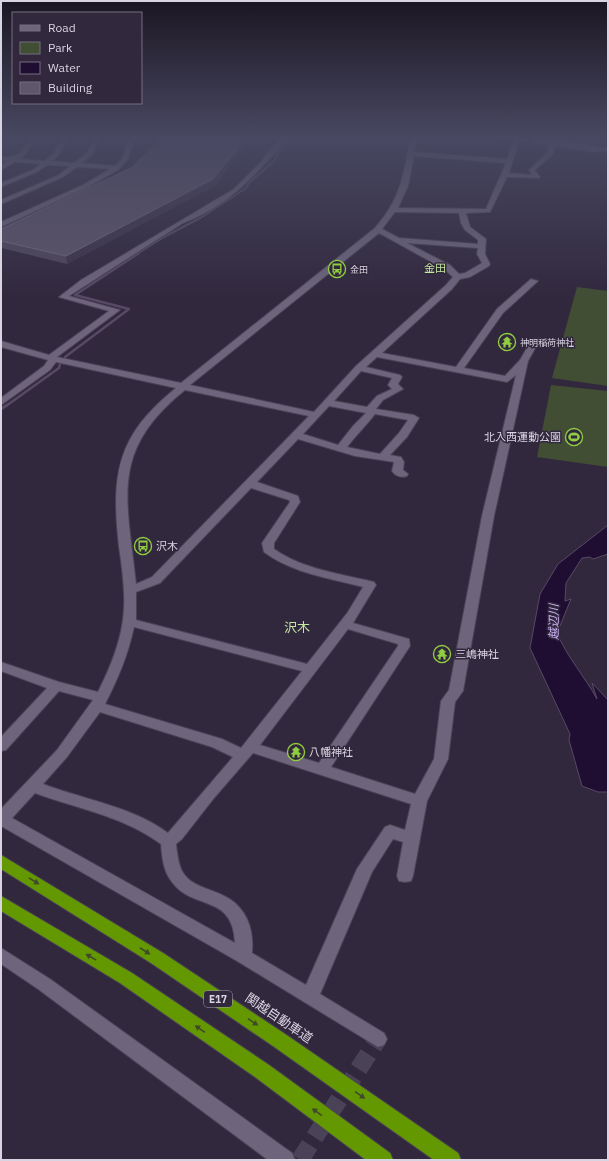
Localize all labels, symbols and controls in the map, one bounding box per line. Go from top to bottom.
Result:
legend [12,12,142,104]
text: Road [48,20,76,35]
text: Park [48,40,73,55]
text: Water [48,60,81,75]
text: Building [48,80,93,95]
bus stop icon: 金田 [327,259,347,279]
district label: 金田 [424,261,446,275]
place label: 金田 [350,264,368,275]
temple icon: 神明稲荷神社 [497,332,517,352]
place label: 神明稲荷神社 [520,337,574,348]
sports icon: 北入西運動公園 [564,427,584,447]
place label: 北入西運動公園 [484,430,561,444]
bus stop icon: 沢木 [133,536,153,556]
place label: 沢木 [156,539,178,553]
water label: 越辺川 [546,602,561,640]
district label: 沢木 [284,619,310,636]
temple icon: 三嶋神社 [432,644,452,664]
place label: 三嶋神社 [455,647,499,661]
temple icon: 八幡神社 [286,742,306,762]
place label: 八幡神社 [309,745,353,759]
one-way arrow [29,878,40,885]
one-way arrow [139,947,151,954]
one-way arrow [85,954,97,961]
street label: 関越自動車道 [242,989,316,1047]
road number: E17 [204,991,232,1007]
one-way arrow [248,1018,258,1026]
one-way arrow [195,1025,205,1033]
one-way arrow [355,1091,366,1099]
one-way arrow [312,1108,323,1116]

